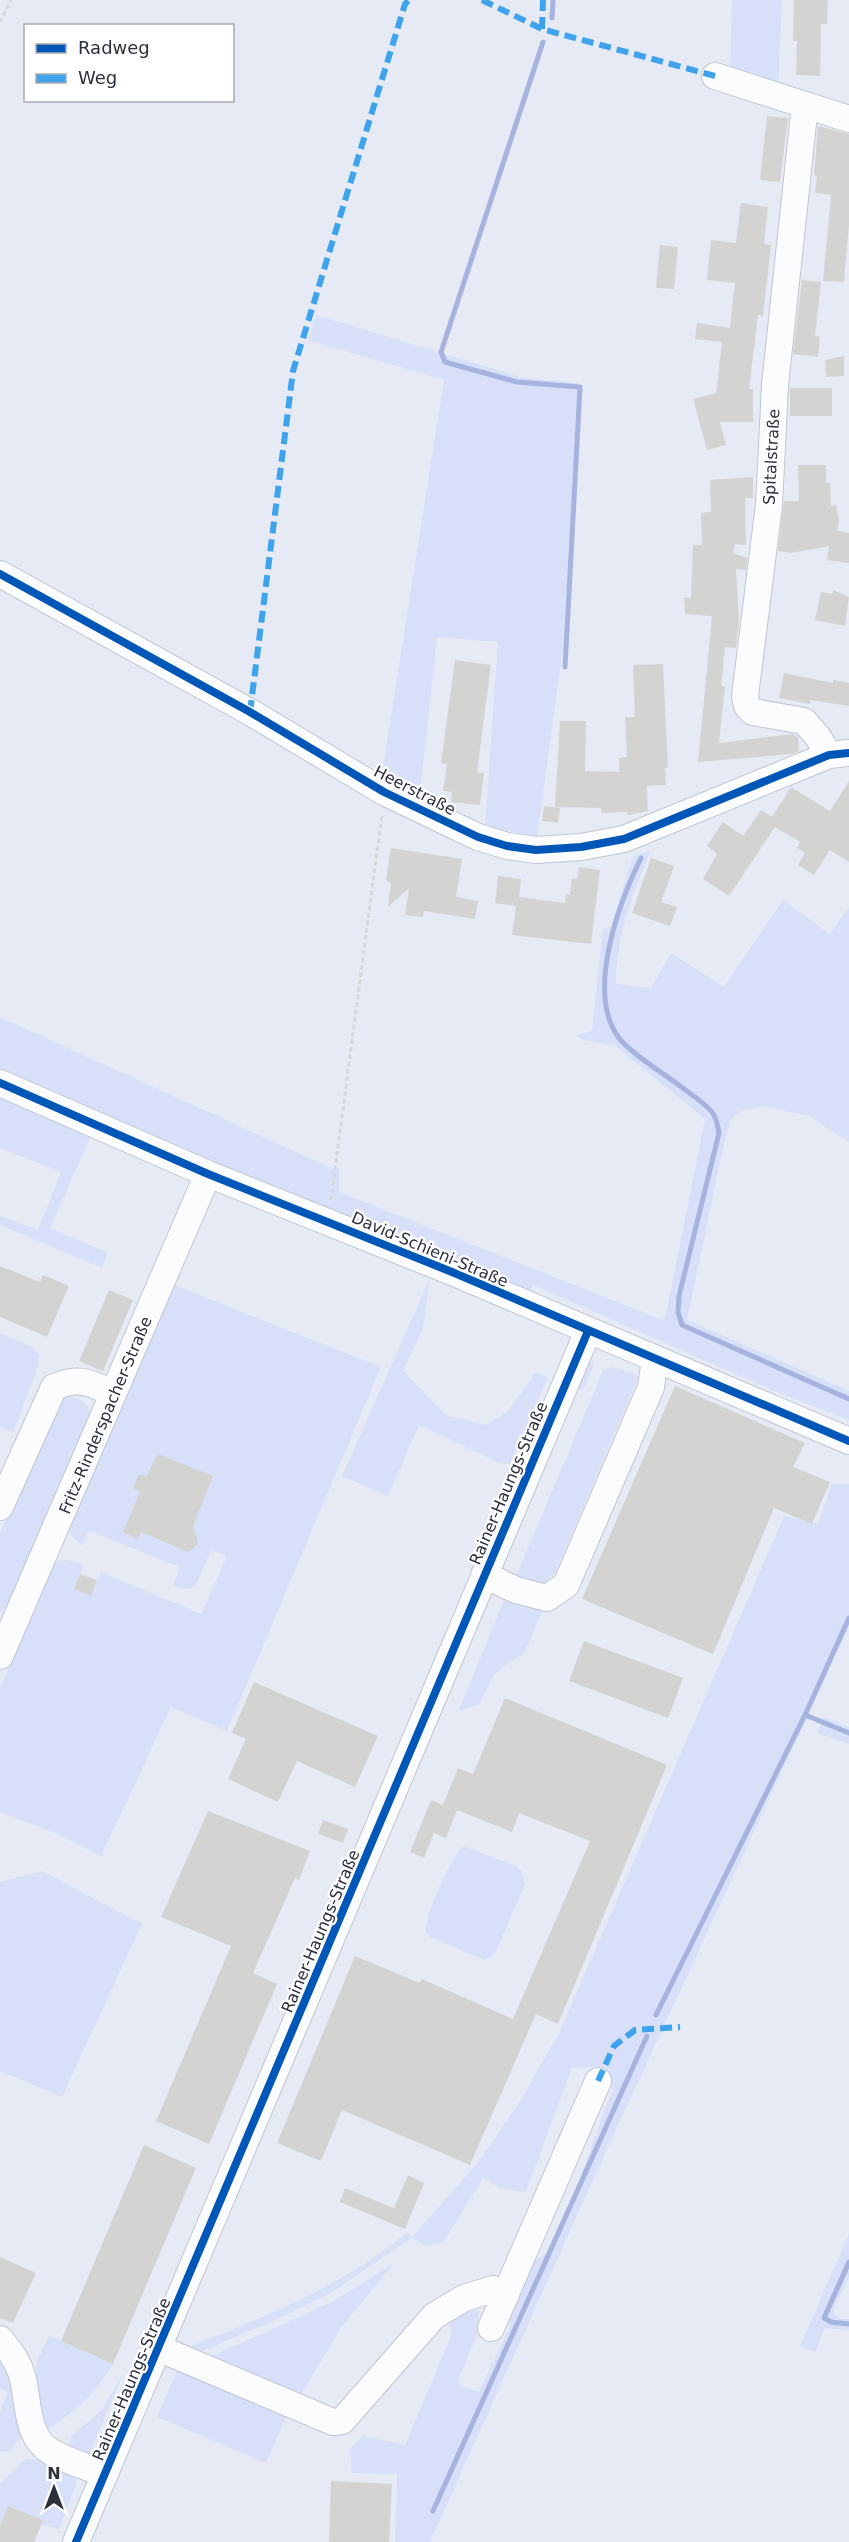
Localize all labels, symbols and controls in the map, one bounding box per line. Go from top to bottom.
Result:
legend [24,24,234,102]
text: Radweg [78,37,150,58]
text: Weg [78,67,117,88]
street label: Spitalstraße [759,408,784,506]
street label: Heerstraße [371,762,459,819]
street label: David-Schieni-Straße [349,1208,511,1291]
street label: Fritz-Rinderspacher-Straße [55,1313,156,1517]
street label: Rainer-Haungs-Straße [465,1399,551,1568]
street label: Rainer-Haungs-Straße [277,1847,363,2016]
street label: Rainer-Haungs-Straße [88,2295,174,2464]
north arrow [24,2458,84,2518]
text: N [47,2464,61,2483]

